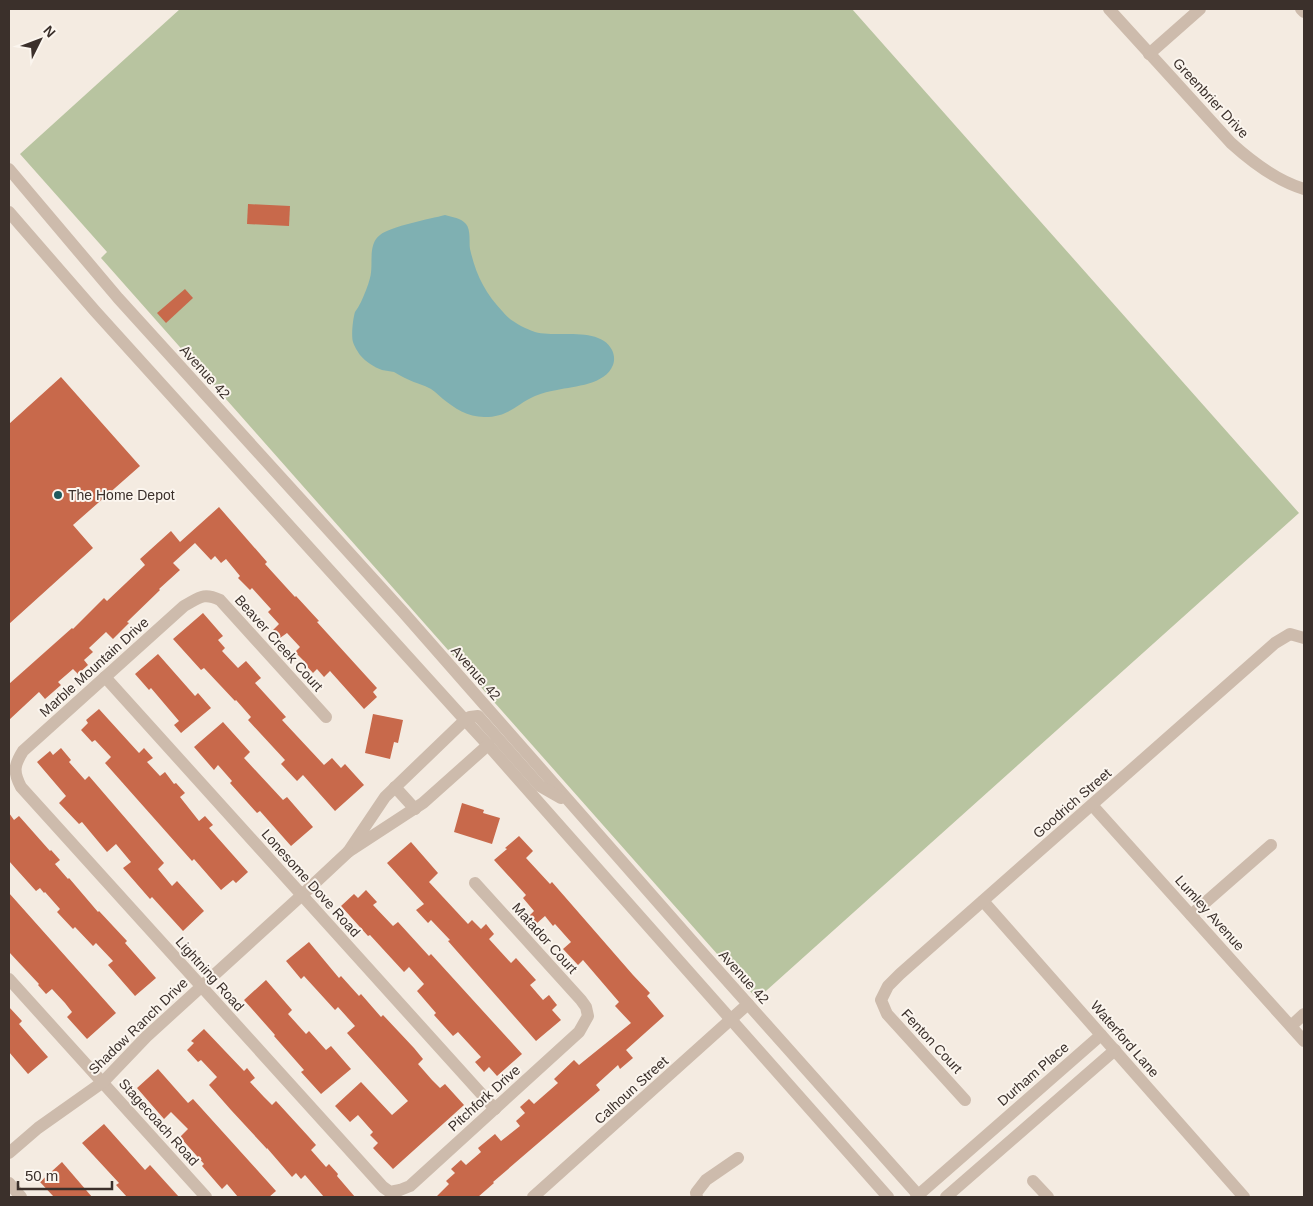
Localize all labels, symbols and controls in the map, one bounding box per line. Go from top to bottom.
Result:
north arrow [15,15,65,65]
text: N [40,22,59,40]
street label: Greenbrier Drive [1170,55,1252,141]
street label: Avenue 42 [177,342,233,402]
place label: The Home Depot [68,487,175,503]
marker: The Home Depot [52,489,64,501]
street label: Beaver Creek Court [232,592,326,694]
street label: Marble Mountain Drive [36,614,152,720]
street label: Avenue 42 [448,643,504,704]
street label: Goodrich Street [1030,765,1114,841]
street label: Lonesome Dove Road [258,826,364,940]
street label: Lumley Avenue [1172,872,1248,954]
street label: Matador Court [509,899,581,977]
street label: Lightning Road [173,934,247,1014]
street label: Avenue 42 [716,947,772,1007]
street label: Shadow Ranch Drive [85,974,191,1077]
street label: Waterford Lane [1087,998,1163,1081]
street label: Fenton Court [898,1006,966,1076]
street label: Durham Place [994,1039,1072,1109]
street label: Calhoun Street [591,1053,671,1127]
street label: Pitchfork Drive [445,1061,523,1134]
street label: Stagecoach Road [116,1075,202,1169]
scale bar [18,1158,111,1190]
text: 50 m [25,1167,58,1184]

